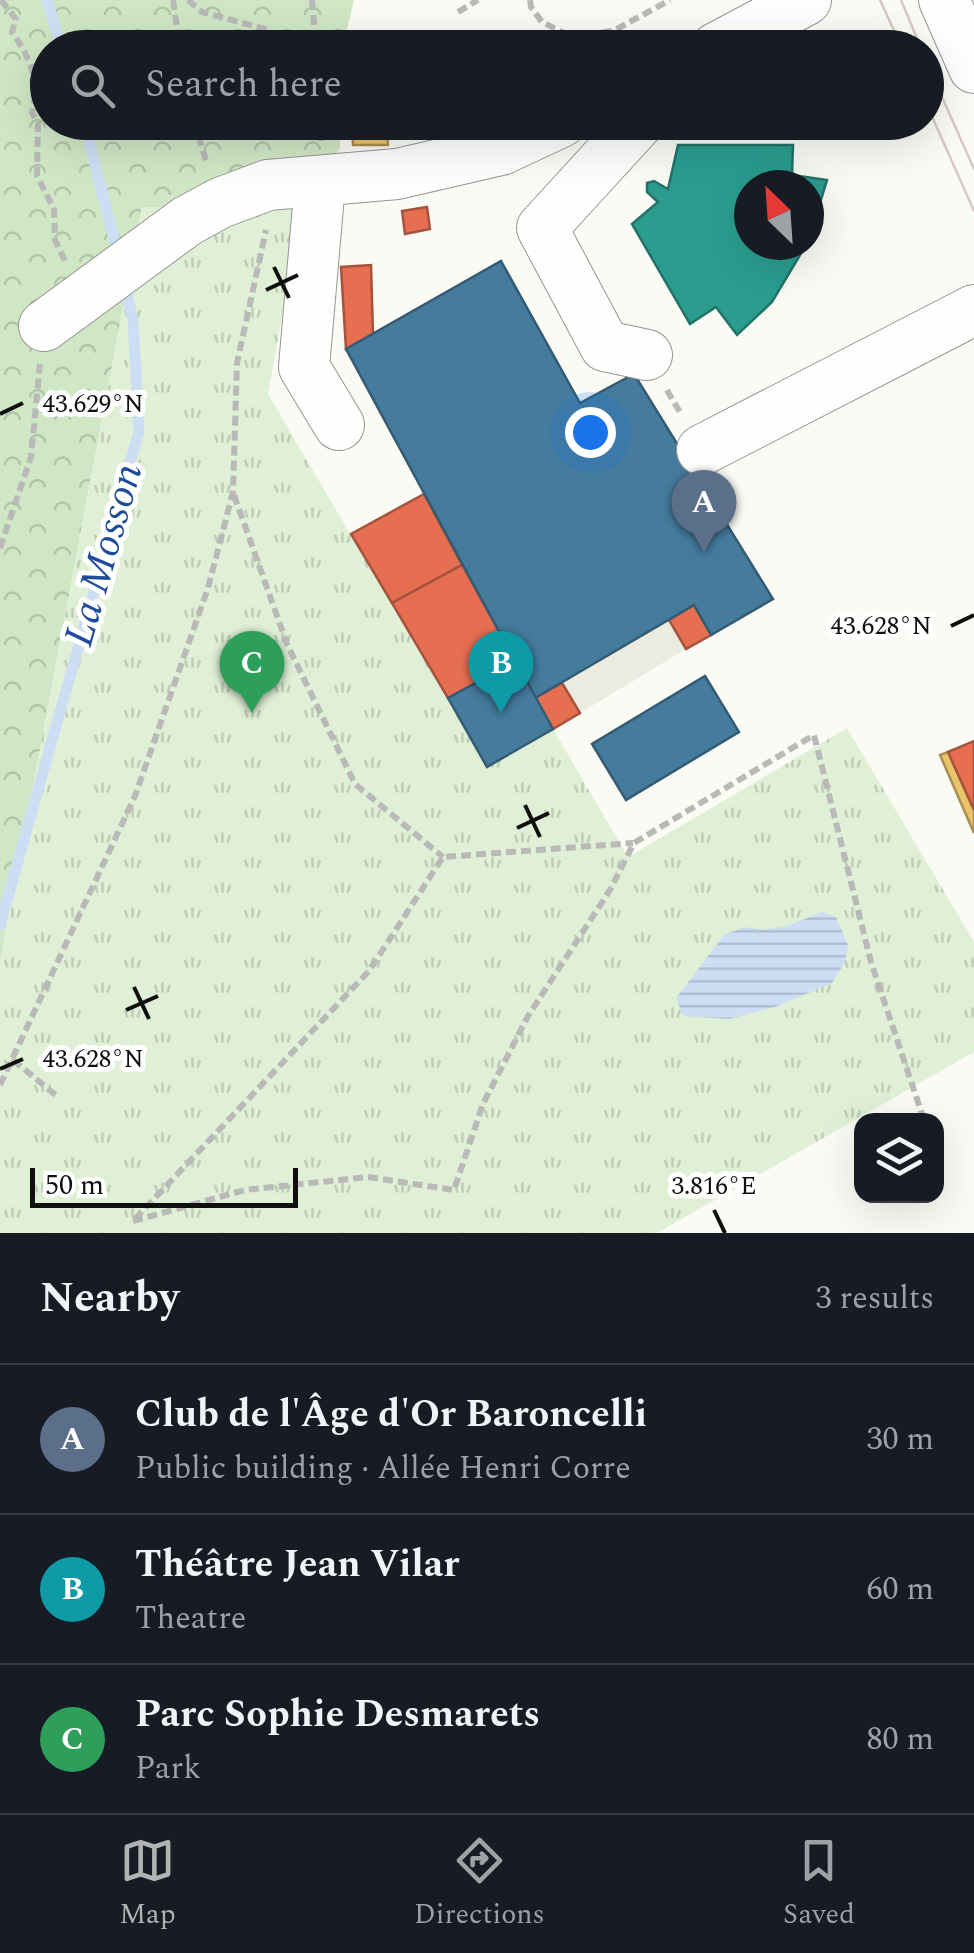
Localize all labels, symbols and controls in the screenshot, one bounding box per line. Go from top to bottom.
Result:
search box [30,30,944,140]
text: Search here [145,56,342,114]
icon: search [65,58,120,113]
north arrow [734,170,824,260]
text: 43.629°N [42,386,144,424]
your location [565,407,616,458]
water label: La Mosson [48,456,160,654]
pin: A [672,470,736,552]
text: 43.628°N [830,608,932,646]
pin: C [220,630,284,713]
pin: B [468,630,534,713]
text: 43.628°N [42,1041,144,1079]
map controls [854,1113,944,1203]
button: layers [854,1113,944,1203]
scale bar [30,1163,298,1208]
text: 50 m [45,1164,104,1207]
text: 3.816°E [671,1168,757,1206]
text: Nearby [40,1267,179,1330]
text: 3 results [815,1274,934,1323]
text: Club de l'Âge d'Or Baroncelli [135,1386,647,1444]
text: A [60,1415,85,1464]
text: 30 m [866,1415,934,1464]
text: Public building · Allée Henri Corre [135,1444,631,1493]
text: Théâtre Jean Vilar [135,1536,459,1594]
text: B [61,1565,84,1614]
text: 60 m [866,1565,934,1614]
text: Theatre [135,1594,246,1643]
text: Parc Sophie Desmarets [135,1686,540,1744]
text: C [61,1715,84,1764]
text: 80 m [866,1715,934,1764]
text: Park [135,1744,201,1793]
tab: Map [119,1833,176,1936]
tab: Directions [414,1833,545,1936]
tab: Saved [783,1833,855,1936]

